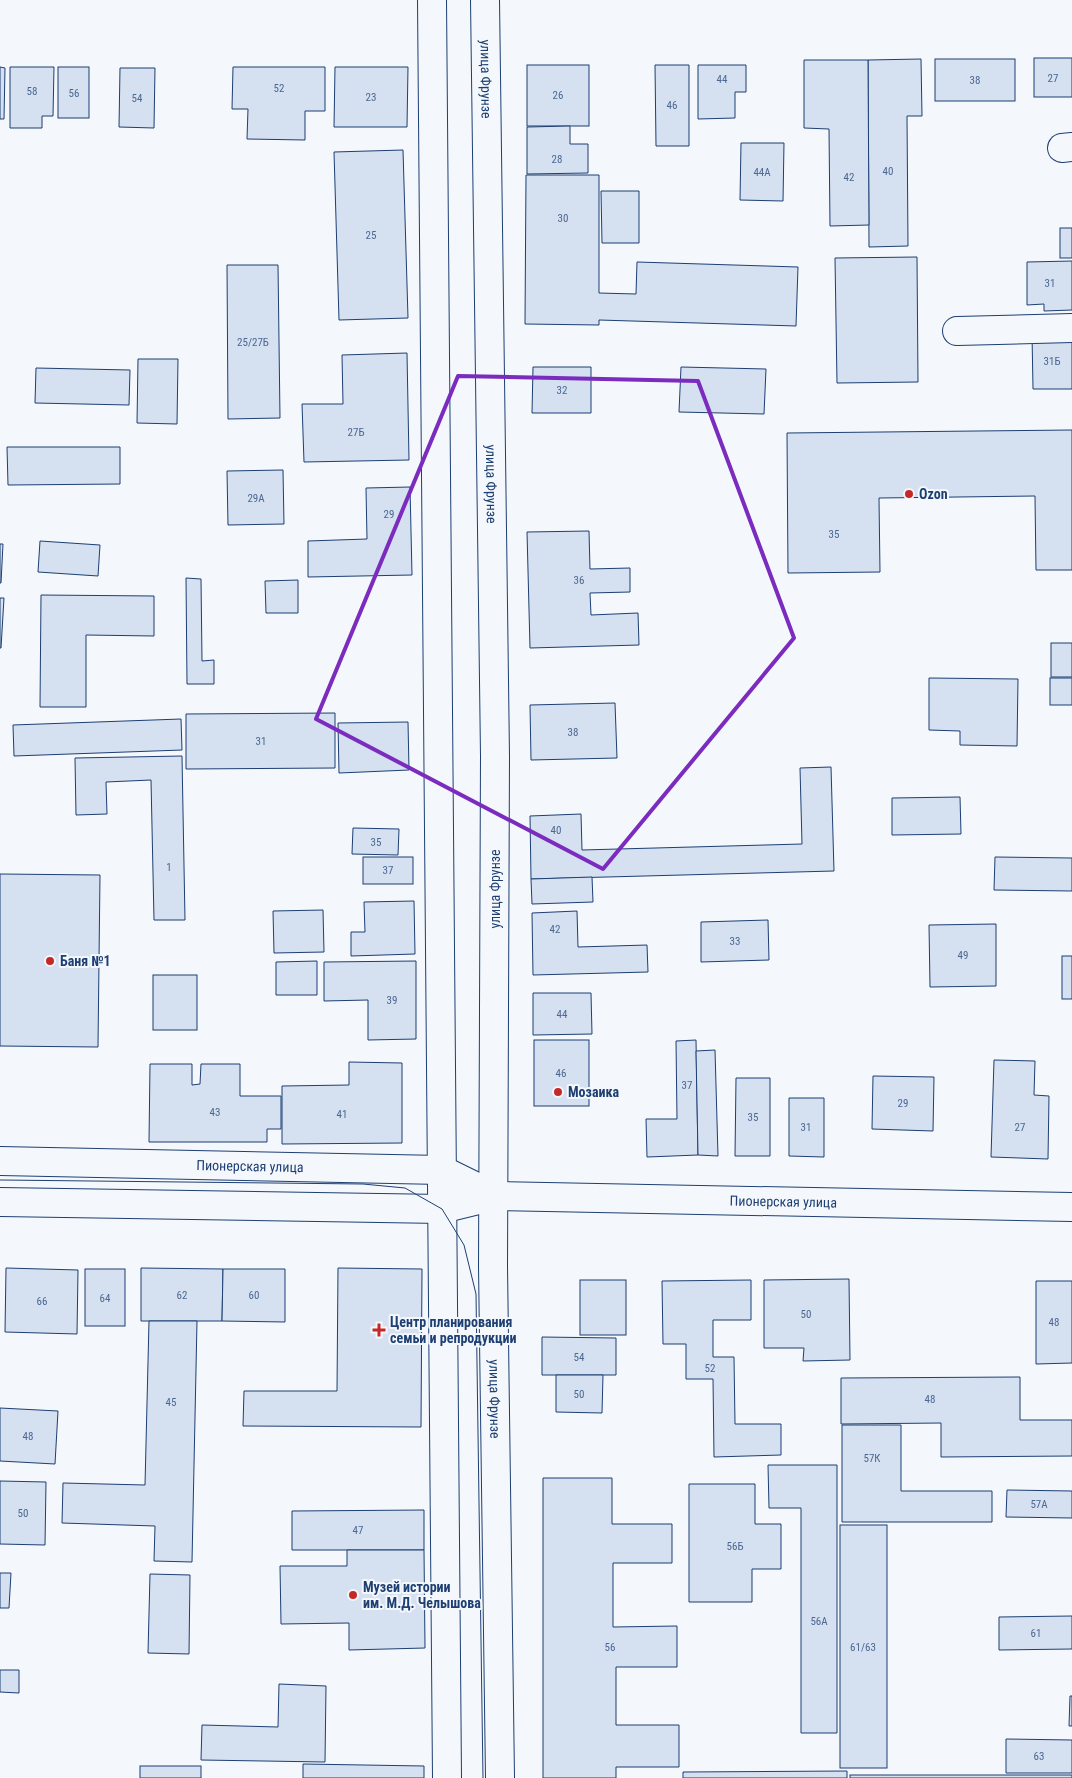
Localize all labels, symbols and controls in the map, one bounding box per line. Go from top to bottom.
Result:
street label: улица Фрунзе [478,39,495,119]
house number: 27 [1048,72,1058,85]
house number: 44 [717,73,728,86]
house number: 38 [970,74,980,87]
house number: 52 [274,82,284,95]
house number: 58 [27,85,37,98]
house number: 56 [69,87,79,100]
house number: 26 [553,89,563,102]
house number: 23 [366,91,376,104]
house number: 54 [132,92,143,105]
house number: 46 [667,99,677,112]
house number: 28 [552,153,562,166]
house number: 40 [883,165,893,178]
house number: 44А [753,166,771,179]
house number: 42 [844,171,854,184]
house number: 30 [558,212,568,225]
house number: 25 [366,229,376,242]
house number: 31 [1045,277,1055,290]
house number: 25/27Б [237,336,269,349]
house number: 31Б [1044,355,1060,368]
house number: 32 [557,384,567,397]
house number: 27Б [348,426,364,439]
street label: улица Фрунзе [483,444,500,524]
place label: Ozon [919,486,948,502]
marker: Ozon [903,488,915,500]
house number: 29А [247,492,265,505]
house number: 29 [384,508,394,521]
house number: 35 [829,528,839,541]
house number: 36 [574,574,584,587]
house number: 38 [568,726,578,739]
house number: 31 [256,735,266,748]
house number: 40 [551,824,561,837]
house number: 35 [371,836,381,849]
street label: улица Фрунзе [487,849,503,929]
house number: 1 [166,861,172,874]
house number: 37 [383,864,393,877]
house number: 42 [550,923,560,936]
house number: 33 [730,935,740,948]
house number: 49 [958,949,968,962]
place label: Баня №1 [60,953,111,969]
marker: Баня №1 [44,955,56,967]
house number: 39 [387,994,397,1007]
house number: 44 [557,1008,568,1021]
house number: 46 [556,1067,566,1080]
house number: 37 [682,1079,692,1092]
place label: Мозаика [568,1084,620,1100]
marker: Мозаика [552,1086,564,1098]
house number: 29 [898,1097,908,1110]
house number: 43 [210,1106,220,1119]
house number: 41 [337,1108,347,1121]
house number: 35 [748,1111,758,1124]
house number: 31 [801,1121,811,1134]
house number: 27 [1015,1121,1025,1134]
street label: Пионерская улица [196,1157,304,1175]
street label: Пионерская улица [730,1192,837,1211]
house number: 62 [177,1289,187,1302]
house number: 60 [249,1289,259,1302]
house number: 64 [100,1292,111,1305]
house number: 66 [37,1295,47,1308]
house number: 50 [801,1308,811,1321]
place label: Центр планирования семьи и репродукции [390,1314,517,1346]
house number: 48 [1049,1316,1059,1329]
marker: Центр планирования семьи и репродукции [372,1323,386,1337]
house number: 54 [574,1351,585,1364]
street label: улица Фрунзе [486,1359,503,1439]
house number: 52 [705,1362,715,1375]
house number: 50 [574,1388,584,1401]
house number: 48 [925,1393,935,1406]
house number: 45 [166,1396,176,1409]
house number: 48 [23,1430,33,1443]
house number: 57К [863,1452,881,1465]
house number: 57А [1030,1498,1048,1511]
house number: 50 [18,1507,28,1520]
house number: 47 [353,1524,363,1537]
house number: 56Б [727,1540,743,1553]
place label: Музей истории им. М.Д. Челышова [363,1579,481,1611]
marker: Музей истории им. М.Д. Челышова [347,1589,359,1601]
house number: 56А [810,1615,828,1628]
house number: 61 [1031,1627,1041,1640]
house number: 56 [605,1641,615,1654]
house number: 61/63 [850,1641,876,1654]
house number: 63 [1034,1750,1044,1763]

